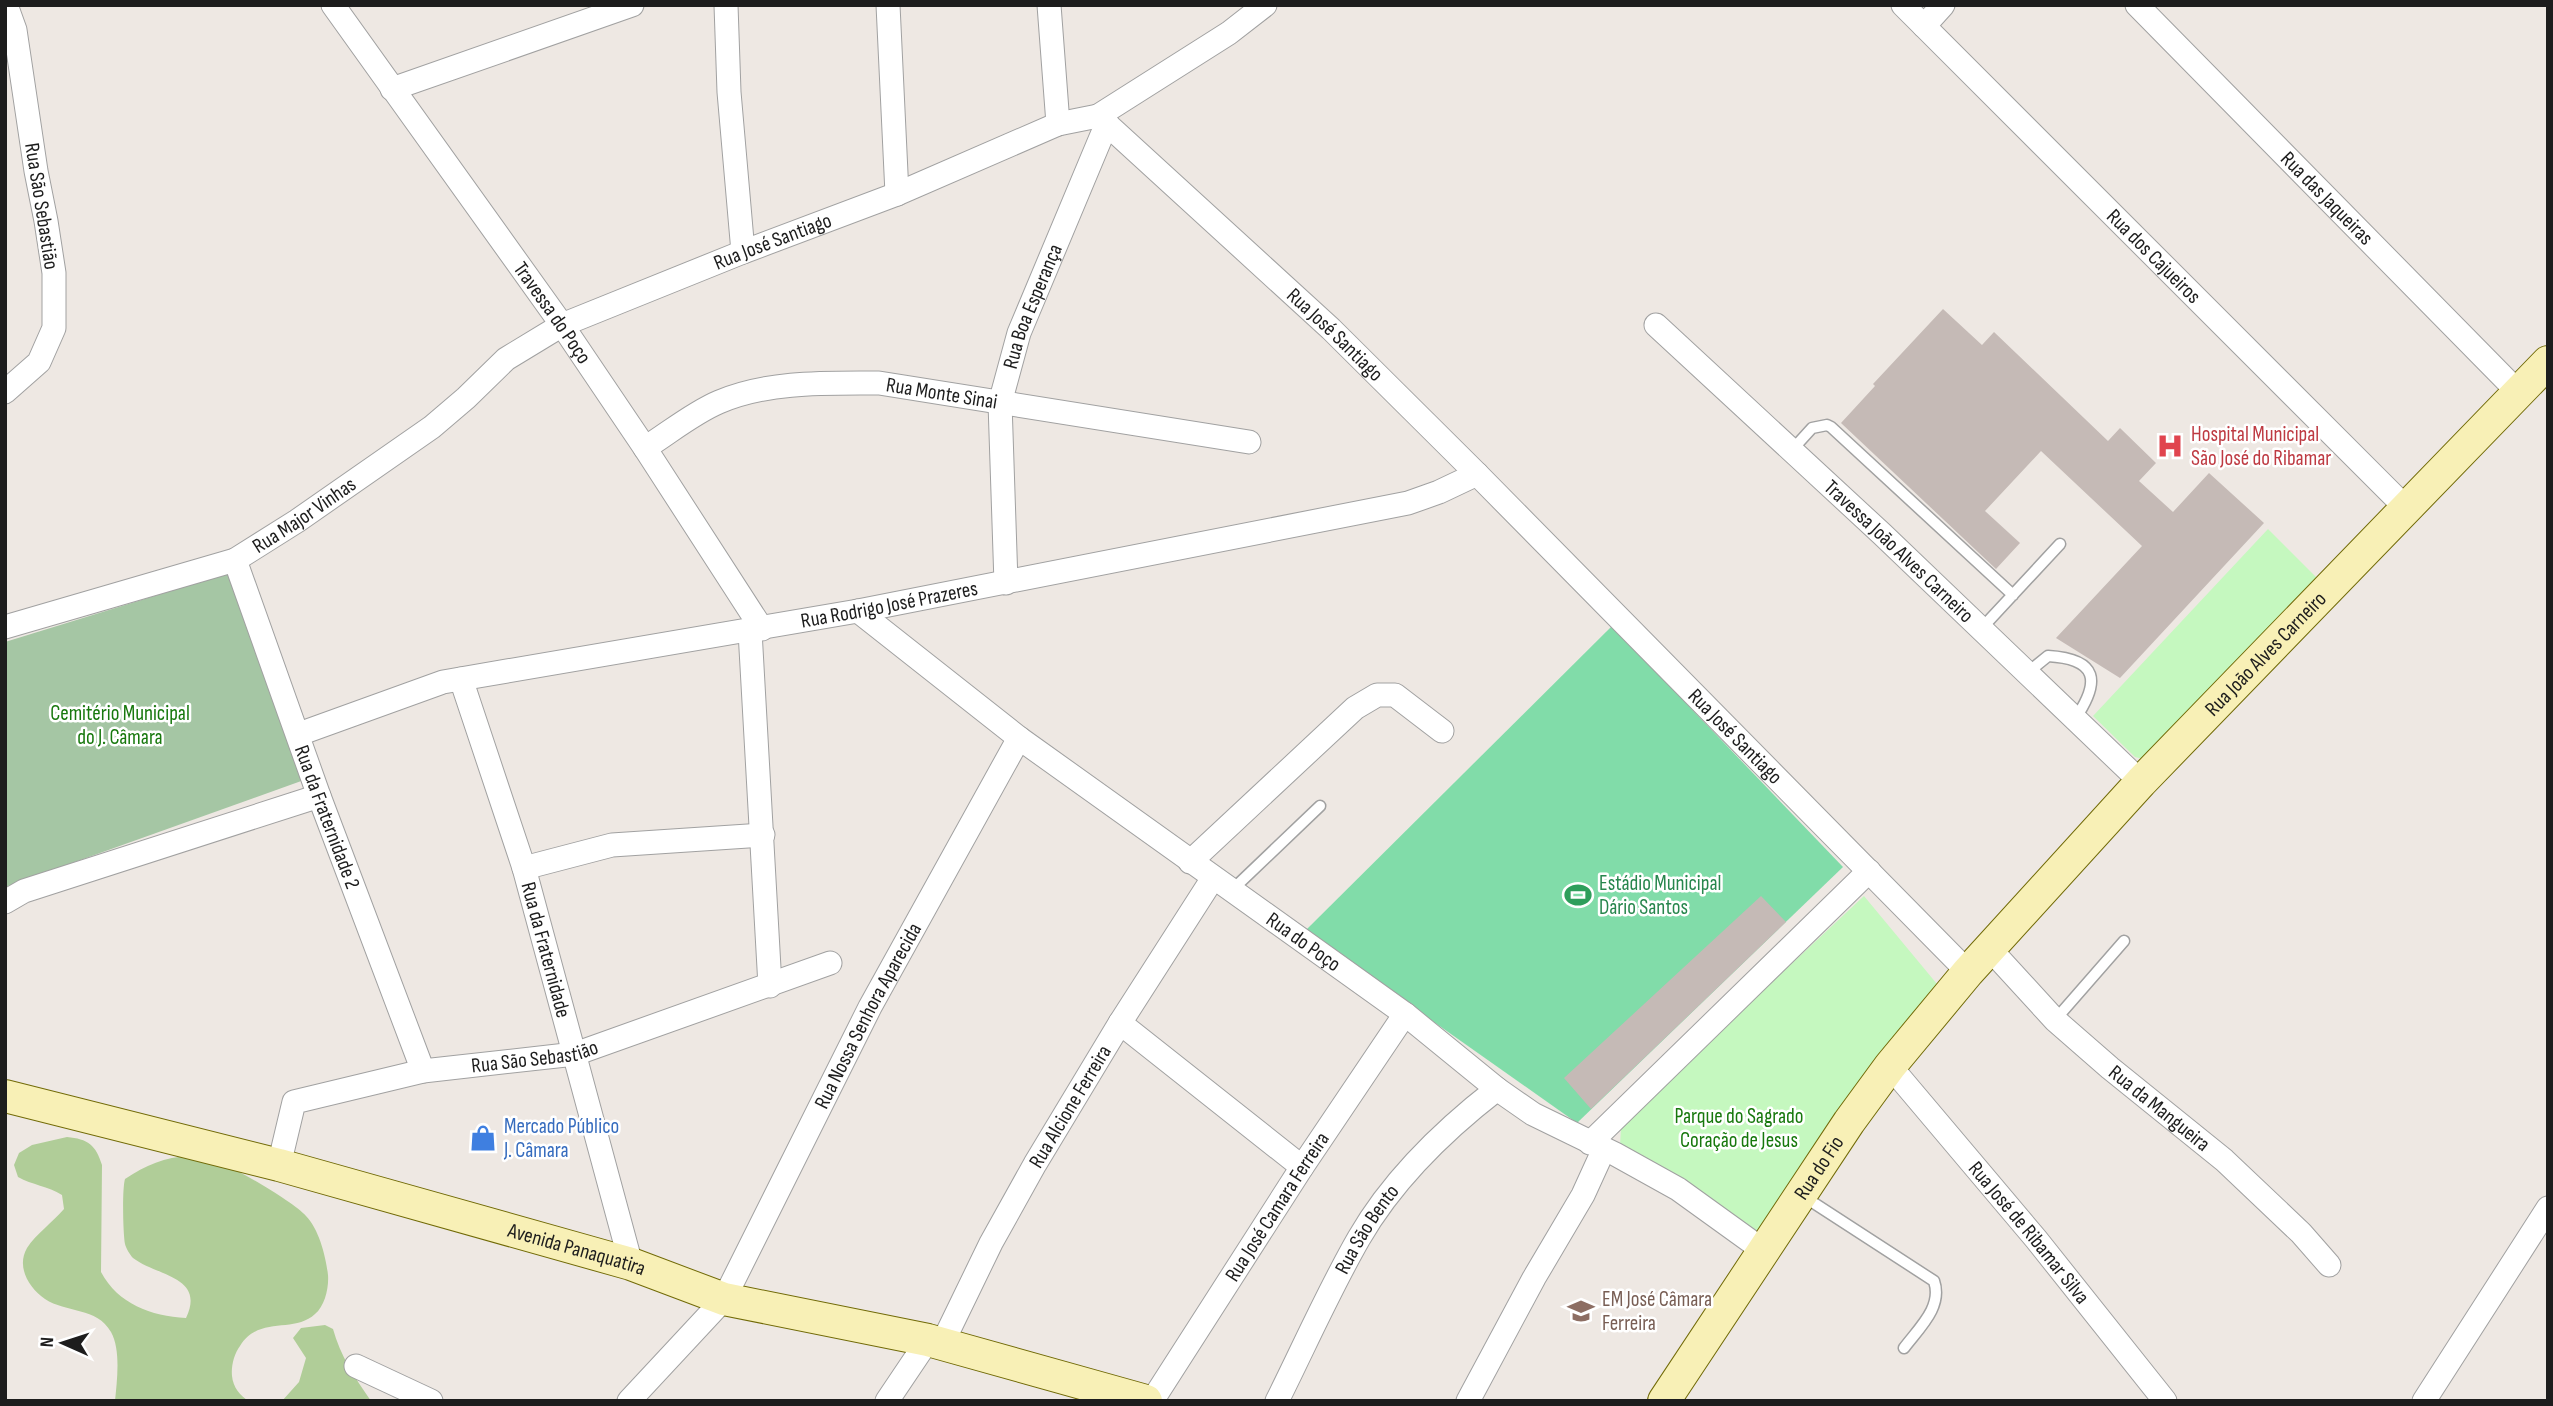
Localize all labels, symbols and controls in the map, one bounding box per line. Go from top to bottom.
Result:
street label: Rua São Sebastião [19,141,64,271]
street label: Rua das Jaqueiras [2275,146,2378,250]
street label: Rua dos Cajueiros [2101,204,2206,309]
street label: Rua José Santiago [710,208,835,275]
street label: Rua Boa Esperança [998,240,1068,372]
street label: Travessa do Poço [508,257,596,369]
street label: Rua José Santiago [1282,283,1388,387]
street label: Rua Monte Sinai [884,372,999,415]
place label: Hospital Municipal São José do Ribamar [2191,422,2331,471]
hospital icon: Hospital Municipal São José do Ribamar [2155,431,2185,461]
street label: Rua Major Vinhas [248,472,361,559]
street label: Travessa João Alves Carneiro [1819,475,1979,628]
street label: Rua Rodrigo José Prazeres [799,576,980,634]
street label: Rua João Alves Carneiro [2200,587,2332,721]
street label: Rua José Santiago [1683,684,1787,789]
park label: Cemitério Municipal do J. Câmara [50,701,190,750]
street label: Rua da Fraternidade 2 [289,742,365,893]
place label: Estádio Municipal Dário Santos [1599,871,1721,920]
street label: Rua da Fraternidade [515,879,576,1021]
sports icon: Estádio Municipal Dário Santos [1563,880,1593,910]
street label: Rua do Poço [1261,907,1345,977]
street label: Rua Nossa Senhora Aparecida [809,919,927,1113]
street label: Rua São Sebastião [470,1035,602,1079]
street label: Rua Alcione Ferreira [1024,1041,1117,1173]
street label: Rua da Mangueira [2104,1060,2215,1157]
park label: Parque do Sagrado Coração de Jesus [1674,1104,1804,1153]
place label: Mercado Público J. Câmara [503,1114,619,1163]
shop icon: Mercado Público J. Câmara [468,1123,498,1153]
street label: Rua José Camara Ferreira [1220,1128,1335,1286]
street label: Rua do Fio [1789,1131,1849,1205]
street label: Rua José de Ribamar Silva [1963,1156,2095,1309]
street label: Rua São Bento [1330,1180,1404,1278]
street label: Avenida Panaquatira [504,1218,649,1281]
place label: EM José Câmara Ferreira [1602,1287,1712,1336]
school or university icon: EM José Câmara Ferreira [1566,1296,1596,1326]
north arrow [28,1308,98,1378]
text: N [36,1337,59,1348]

